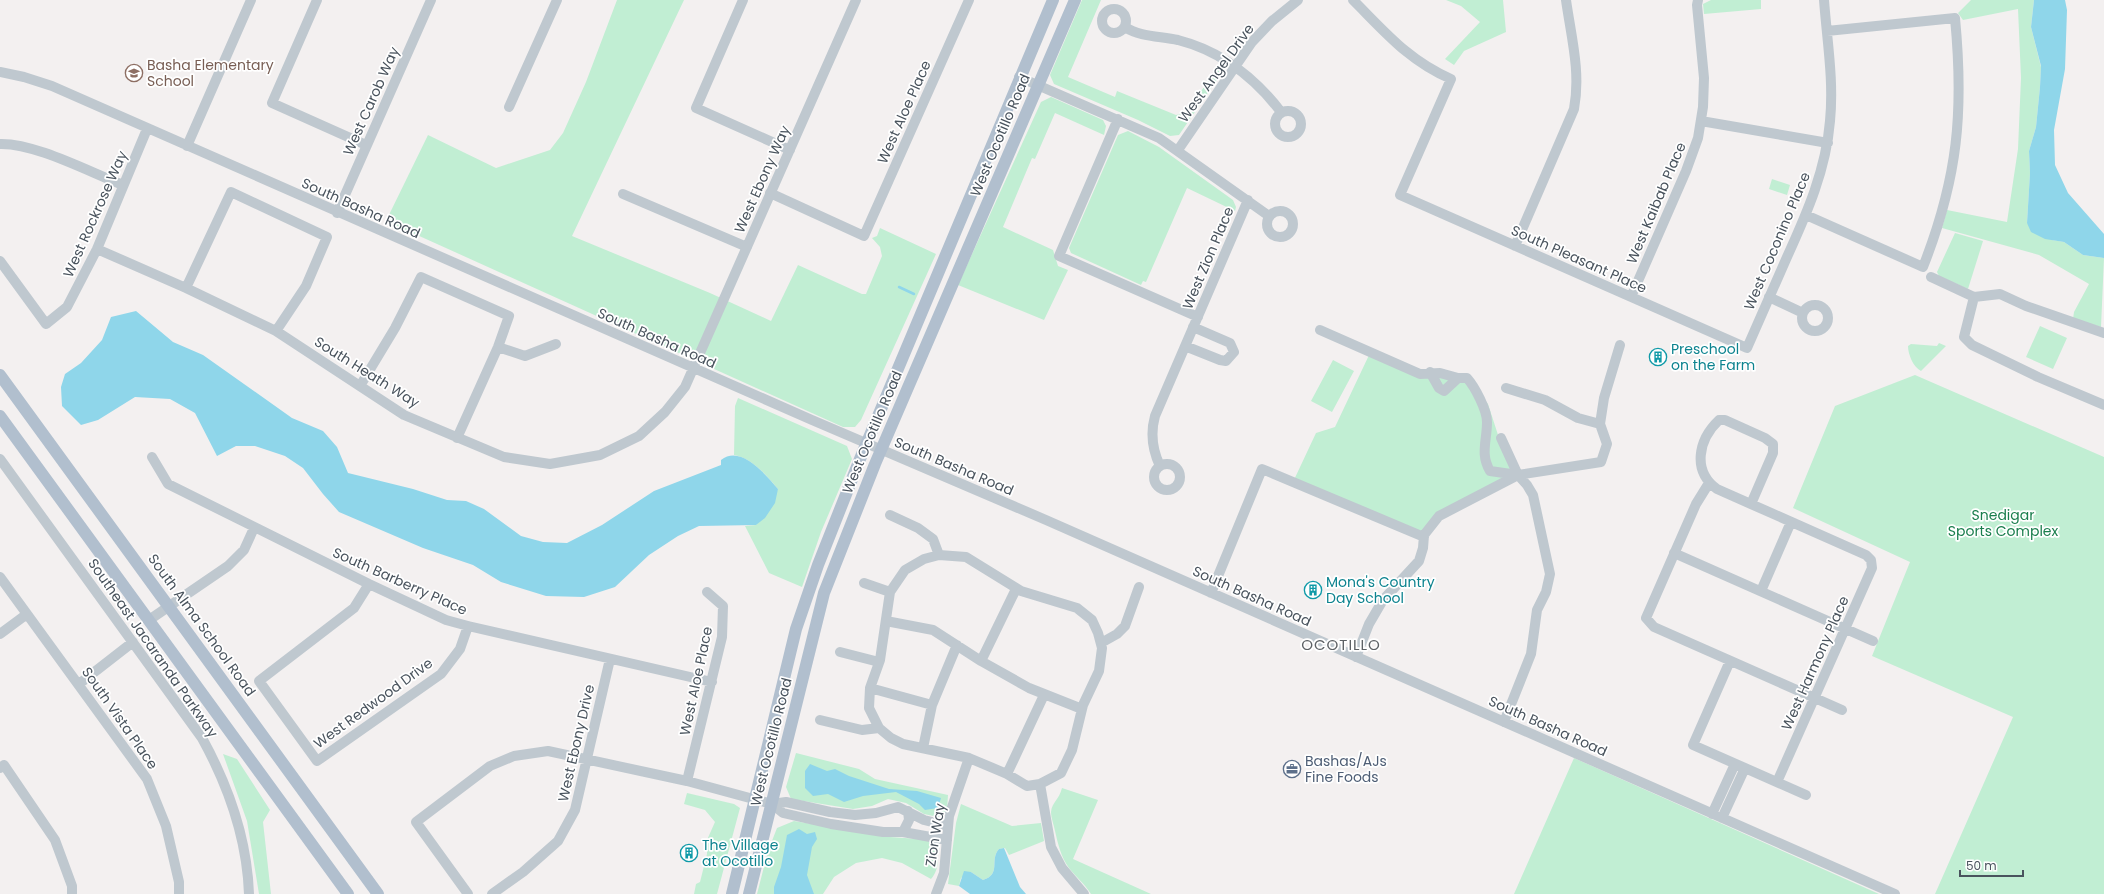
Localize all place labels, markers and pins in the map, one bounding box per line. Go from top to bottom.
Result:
place label: Basha Elementary School [147,55,274,91]
school or university icon: Basha Elementary School [124,63,144,83]
place label: Preschool on the Farm [1671,339,1755,375]
building icon: Preschool on the Farm [1648,347,1668,367]
place label: Mona's Country Day School [1326,572,1435,608]
building icon: Mona's Country Day School [1303,580,1323,600]
place label: Bashas/AJs Fine Foods [1305,751,1387,787]
office icon: Bashas/AJs Fine Foods [1282,759,1302,779]
place label: The Village at Ocotillo [702,835,779,871]
building icon: The Village at Ocotillo [679,843,699,863]

